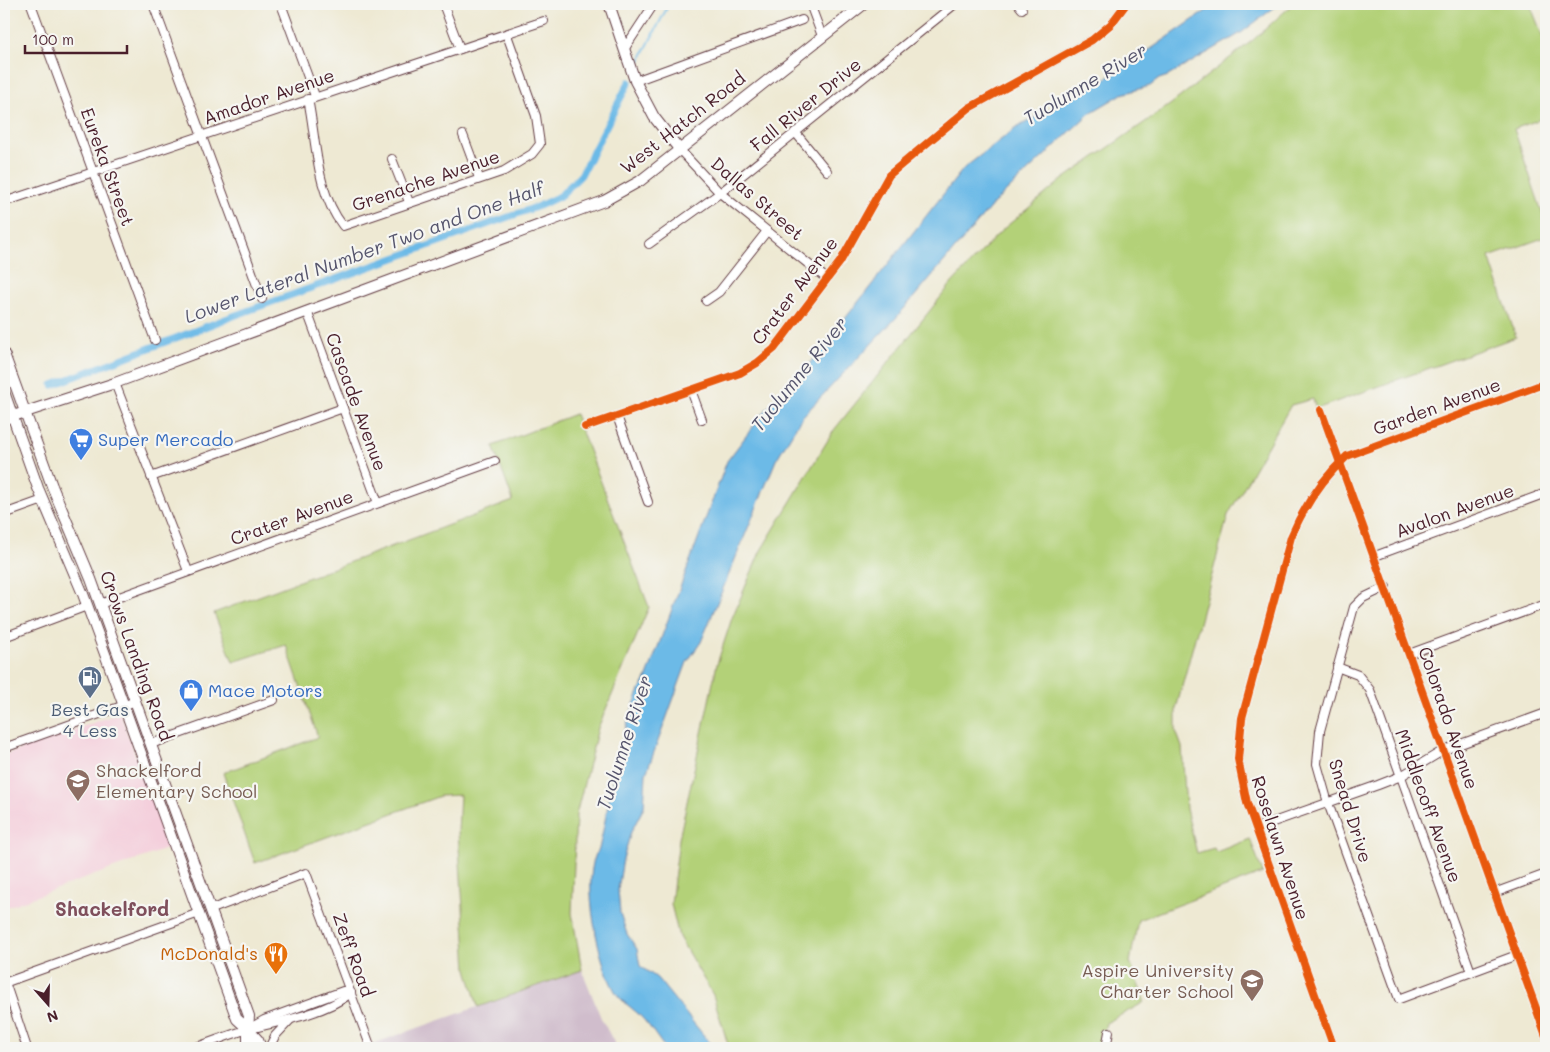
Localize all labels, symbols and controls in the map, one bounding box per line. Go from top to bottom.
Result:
scale bar [25,22,128,54]
text: 100 m [32,29,74,49]
water label: Tuolumne River [1018,37,1151,130]
street label: Fall River Drive [745,52,866,156]
street label: Amador Avenue [200,62,337,130]
street label: West Hatch Road [615,66,750,179]
street label: Eureka Street [75,104,140,229]
street label: Grenache Avenue [349,144,503,217]
street label: Dallas Street [706,151,809,245]
water label: Lower Lateral Number Two and One Half [181,174,548,328]
street label: Crater Avenue [746,232,843,349]
water label: Tuolumne River [745,311,852,436]
street label: Cascade Avenue [321,329,393,474]
street label: Garden Avenue [1370,372,1504,440]
supermarket icon: Super Mercado [68,427,94,461]
place label: Super Mercado [98,427,234,451]
street label: Avalon Avenue [1392,477,1517,543]
street label: Crater Avenue [227,484,356,550]
street label: Crows Landing Road [95,567,179,744]
street label: Colorado Avenue [1413,643,1485,792]
fuel station icon: Best Gas 4 Less [77,665,103,699]
water label: Tuolumne River [590,672,657,813]
shop icon: Mace Motors [178,678,204,712]
place label: Mace Motors [208,678,322,702]
place label: Best Gas 4 Less [51,697,129,742]
street label: Middlecoff Avenue [1390,726,1468,886]
street label: Snead Drive [1324,756,1378,865]
place label: Shackelford Elementary School [96,758,258,803]
school or university icon: Shackelford Elementary School [65,768,91,802]
street label: Roselawn Avenue [1246,773,1316,923]
district label: Shackelford [55,896,169,921]
street label: Zeff Road [328,909,380,1000]
place label: McDonald's [160,941,258,965]
restaurant icon: McDonald's [263,941,289,975]
place label: Aspire University Charter School [1081,958,1234,1003]
school or university icon: Aspire University Charter School [1239,968,1265,1002]
north arrow [22,980,72,1030]
text: N [44,1006,61,1027]

